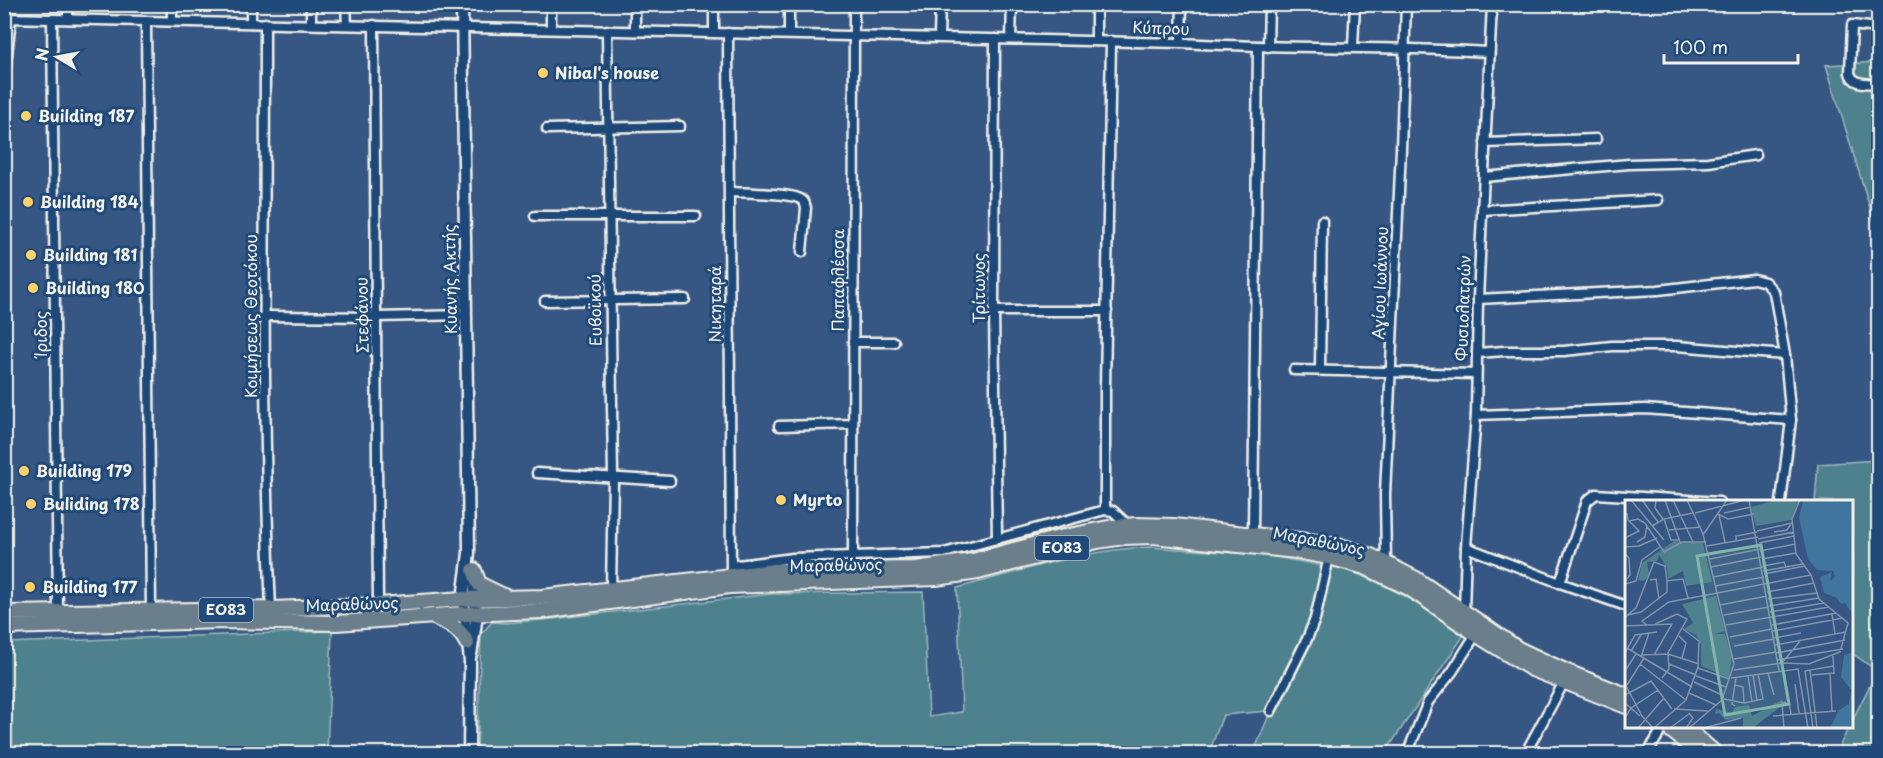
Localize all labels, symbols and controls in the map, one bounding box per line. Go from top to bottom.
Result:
street label: Κύπρου [1132,14,1190,40]
north arrow [27,27,87,87]
scale bar [1664,27,1798,65]
text: 100 m [1673,33,1728,60]
text: N [28,46,54,63]
place label: Nibal's house [555,60,659,84]
marker: Nibal's house [536,66,550,80]
place label: Building 187 [38,103,134,127]
marker: Building 187 [19,109,33,123]
place label: Building 184 [40,189,139,213]
marker: Building 184 [21,195,35,209]
street label: Κυανής Ακτής [436,224,462,334]
street label: Αγίου Ιωάννου [1365,226,1393,340]
street label: Παπαφλέσσα [825,229,849,331]
street label: Κοιμήσεως Θεοτόκου [238,234,262,398]
place label: Building 181 [43,242,137,266]
marker: Building 181 [24,248,38,262]
street label: Τρίτωνος [966,253,990,323]
street label: Φυσιολατρών [1448,254,1476,362]
street label: Νικηταρά [702,266,726,342]
street label: Ευβοϊκού [581,274,607,346]
place label: Building 180 [45,275,144,299]
street label: Στεφάνου [348,277,374,353]
marker: Building 180 [26,281,40,295]
street label: Ίριδος [28,311,52,359]
place label: Building 179 [36,458,132,482]
marker: Building 179 [17,464,31,478]
place label: Myrto [793,487,842,511]
place label: Buliding 178 [43,491,140,515]
marker: Myrto [774,493,788,507]
marker: Buliding 178 [24,497,38,511]
inset map [1625,500,1853,728]
street label: Μαραθώνος [1271,519,1367,561]
road number: ΕΟ83 [1035,536,1089,560]
street label: Μαραθώνος [789,551,883,577]
place label: Building 177 [42,574,138,598]
marker: Building 177 [23,580,37,594]
street label: Μαραθώνος [305,589,399,617]
road number: ΕΟ83 [199,598,253,622]

